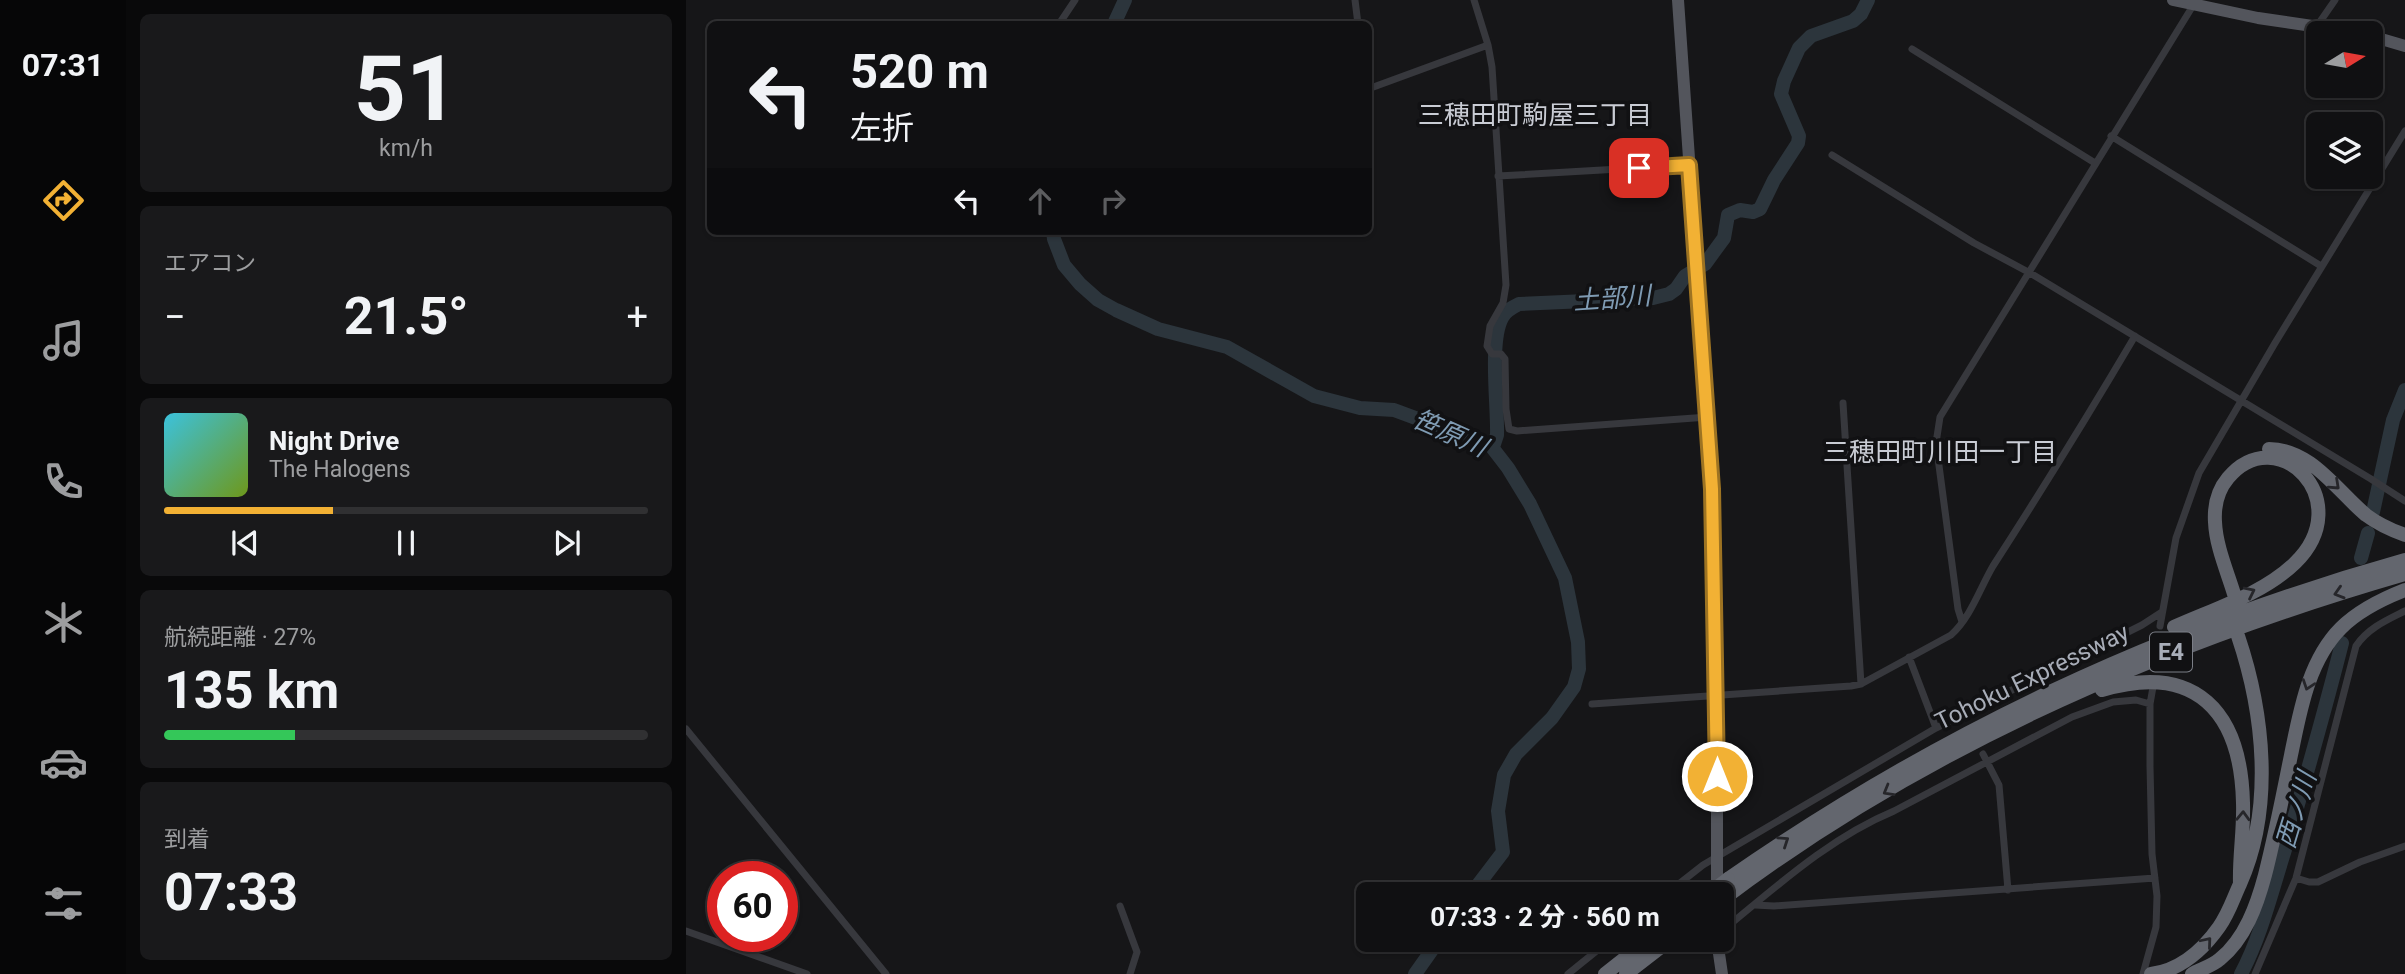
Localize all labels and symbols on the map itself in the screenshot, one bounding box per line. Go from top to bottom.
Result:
north arrow [2306,21,2384,98]
district label: 三穂田町駒屋三丁目 [1418,100,1652,130]
pin [1609,138,1669,198]
water label: 土部川 [1572,280,1655,316]
water label: 笹原川 [1408,403,1494,464]
district label: 三穂田町川田一丁目 [1823,437,2057,467]
one-way arrow [2327,477,2340,490]
one-way arrow [2334,585,2346,599]
one-way arrow [2243,587,2255,601]
street label: Tohoku Expressway [1931,618,2134,736]
road number: E4 [2150,632,2192,672]
one-way arrow [2302,679,2316,691]
position arrow [1680,739,1754,813]
water label: 西ノ川 [2270,765,2323,852]
one-way arrow [1883,783,1896,796]
one-way arrow [2235,810,2250,821]
one-way arrow [1777,836,1790,849]
speed limit sign: 60 [707,861,798,952]
one-way arrow [2199,937,2211,950]

